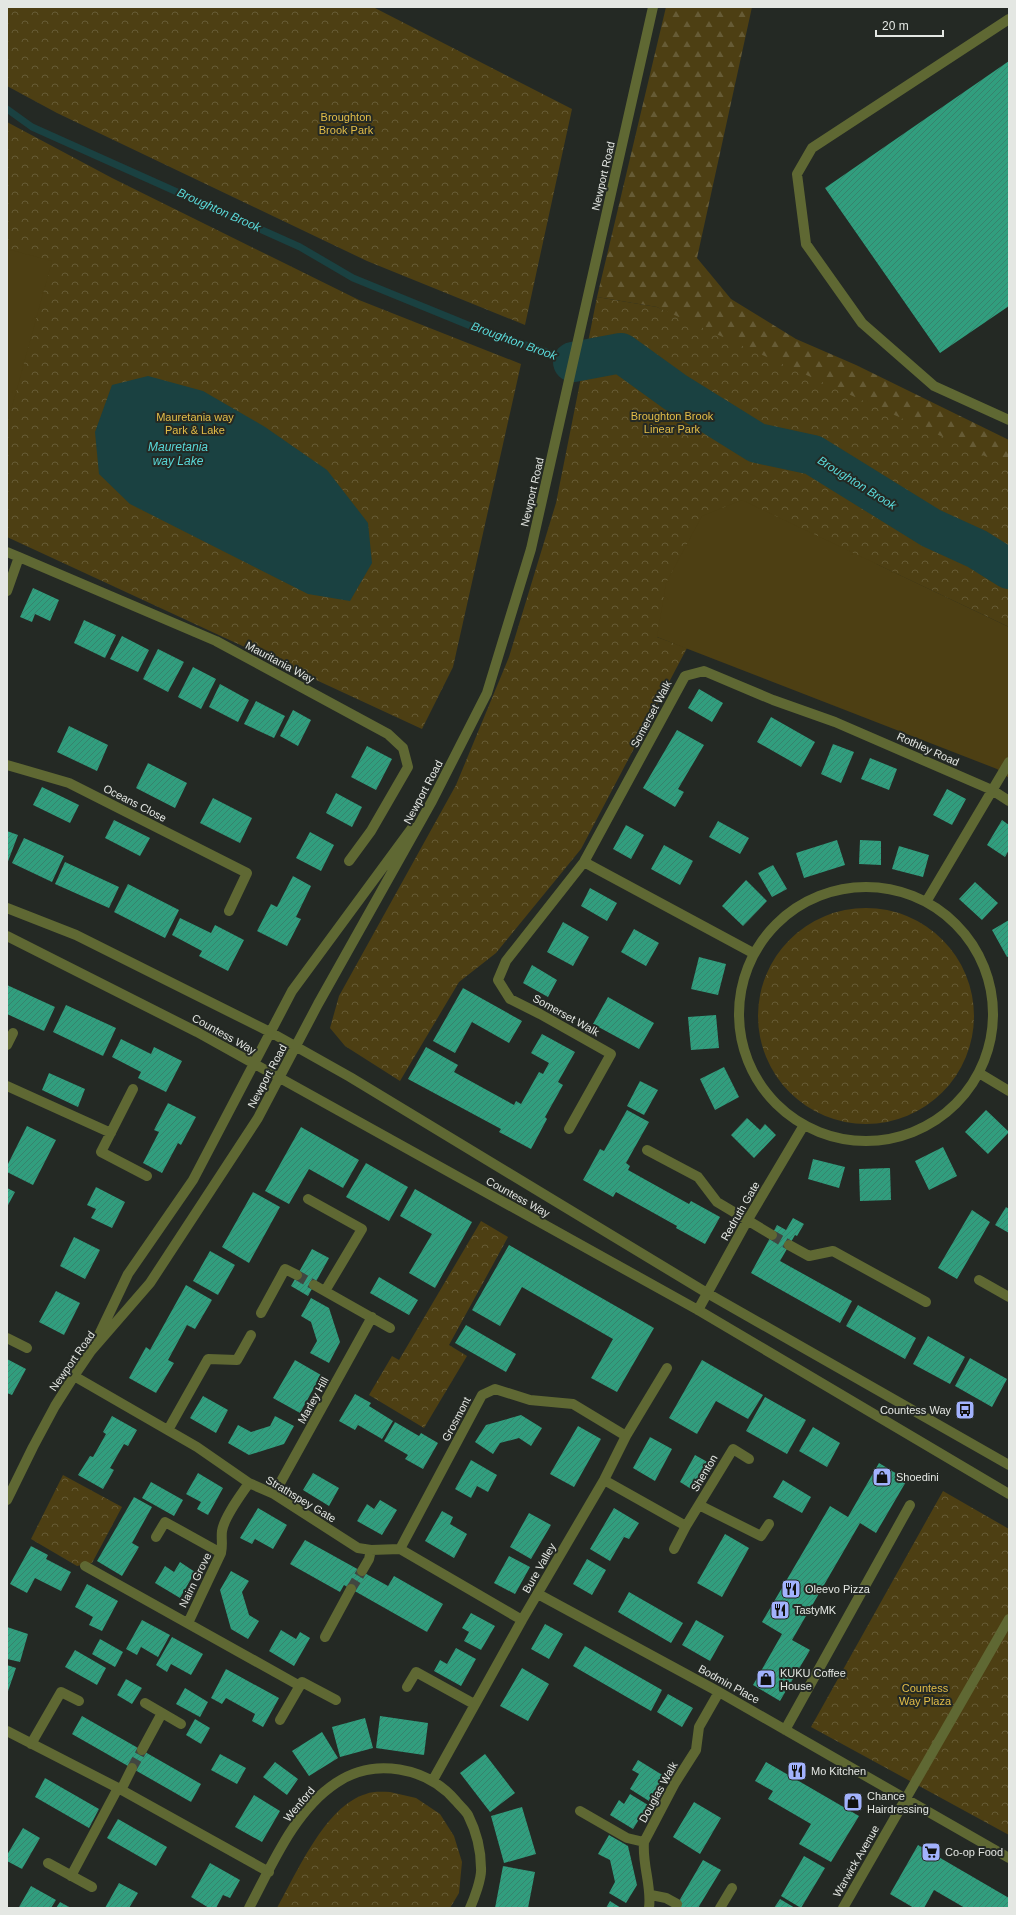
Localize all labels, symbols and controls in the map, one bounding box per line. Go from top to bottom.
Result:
scale bar [876,12,943,38]
text: 20 m [882,19,909,33]
park label: Broughton Brook Park [319,111,374,136]
street label: Newport Road [589,140,617,212]
water label: Broughton Brook [175,185,264,235]
water label: Broughton Brook [469,319,560,363]
park label: Broughton Brook Linear Park [631,410,714,435]
park label: Mauretania way Park & Lake [156,411,234,436]
water label: Mauretania way Lake [148,440,208,468]
water label: Broughton Brook [815,453,900,513]
street label: Newport Road [518,456,546,528]
street label: Mauritania Way [244,639,317,685]
street label: Somerset Walk [628,678,674,750]
street label: Rothley Road [895,730,961,768]
street label: Newport Road [401,758,445,826]
street label: Oceans Close [101,782,169,824]
street label: Somerset Walk [531,992,602,1038]
street label: Countess Way [190,1012,258,1057]
street label: Newport Road [245,1042,289,1110]
street label: Countess Way [484,1175,552,1220]
street label: Redruth Gate [718,1179,762,1243]
street label: Newport Road [47,1329,97,1393]
street label: Marley Hill [295,1375,331,1425]
street label: Grosmont [439,1395,473,1443]
bus stop icon: Countess Way [954,1399,976,1421]
place label: Countess Way [880,1404,951,1416]
street label: Shenton [688,1452,720,1494]
shop icon: Shoedini [871,1466,893,1488]
place label: Shoedini [896,1471,939,1483]
street label: Strathspey Gate [264,1473,338,1525]
street label: Bure Valley [520,1541,558,1595]
street label: Nairn Grove [177,1551,213,1609]
restaurant icon: Oleevo Pizza [780,1578,802,1600]
place label: Oleevo Pizza [805,1583,871,1595]
restaurant icon: TastyMK [769,1599,791,1621]
place label: TastyMK [794,1604,837,1616]
street label: Bodmin Place [696,1662,762,1706]
place label: KUKU Coffee House [780,1667,846,1692]
shop icon: KUKU Coffee House [755,1668,777,1690]
park label: Countess Way Plaza [899,1682,952,1707]
street label: Douglas Walk [636,1759,680,1824]
restaurant icon: Mo Kitchen [786,1760,808,1782]
place label: Mo Kitchen [811,1765,866,1777]
street label: Wenford [281,1784,317,1824]
place label: Chance Hairdressing [867,1790,929,1815]
shop icon: Chance Hairdressing [842,1791,864,1813]
street label: Warwick Avenue [831,1823,881,1899]
supermarket icon: Co-op Food [920,1841,942,1863]
place label: Co-op Food [945,1846,1003,1858]

